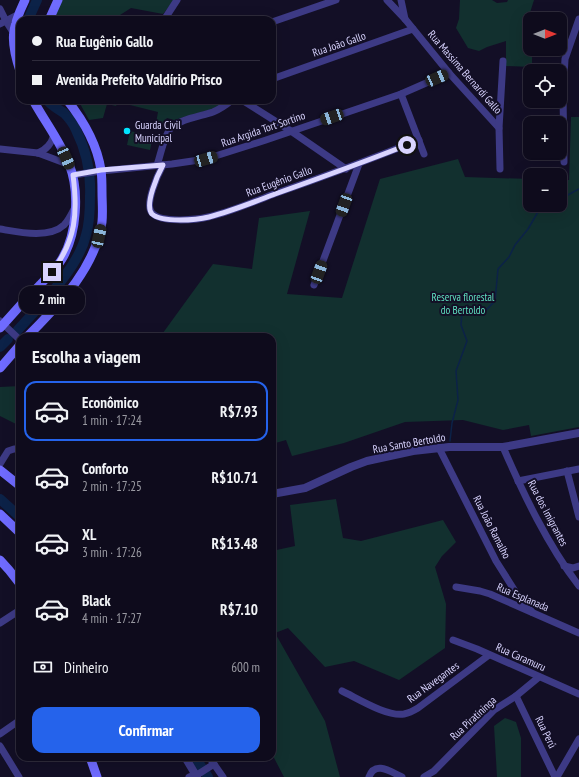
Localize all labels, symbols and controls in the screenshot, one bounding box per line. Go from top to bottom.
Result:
north arrow [523,12,567,56]
map controls [523,12,567,212]
street label: Rua Massima Bernardi Gallo [425,27,505,117]
street label: Rua João Gallo [311,28,368,60]
text: Rua Eugênio Gallo [56,32,153,51]
button: locate [523,64,567,108]
car [424,68,450,88]
text: Avenida Prefeito Valdírio Prisco [56,70,222,89]
car [319,107,345,127]
street label: Rua Argida Tort Sortino [219,108,307,150]
button: + [523,116,567,160]
place label: Guarda Civil Municipal [135,118,181,145]
marker: Guarda Civil Municipal [122,126,132,136]
route start [398,136,416,154]
car [56,145,76,171]
car [193,150,219,168]
street label: Rua Eugênio Gallo [244,162,314,199]
button: − [523,168,567,212]
car [334,192,354,218]
car [91,223,107,249]
car [309,259,329,285]
route end [43,263,61,281]
callout: 2 min [19,286,85,314]
park label: Reserva florestal do Bertoldo [432,290,495,317]
text: 2 min [39,291,65,308]
text: Escolha a viagem [32,345,141,368]
icon: car [34,393,70,429]
text: Econômico [82,393,139,412]
text: R$7.93 [220,402,258,421]
text: 1 min · 17:24 [82,412,142,429]
street label: Rua Santo Bertoldo [372,430,447,456]
icon: car [34,459,70,495]
text: Conforto [82,459,128,478]
text: R$10.71 [211,468,258,487]
text: 2 min · 17:25 [82,478,142,495]
street label: Rua dos Imigrantes [525,478,571,549]
street label: Rua João Ramalho [470,493,514,561]
icon: car [34,525,70,561]
text: XL [82,525,96,544]
text: R$13.48 [211,534,258,553]
text: 3 min · 17:26 [82,544,142,561]
street label: Rua Esplanada [495,580,551,614]
icon: car [34,591,70,627]
text: Black [82,591,111,610]
text: R$7.10 [220,600,258,619]
text: 4 min · 17:27 [82,610,142,627]
street label: Rua Caramuru [494,640,548,674]
icon: cash [32,656,54,678]
text: Dinheiro [64,658,108,677]
street label: Rua Navegantes [404,658,462,706]
text: 600 m [231,659,260,676]
street label: Rua Piratininga [447,693,499,743]
button: Confirmar [32,707,260,753]
street label: Rua Perú [532,714,560,750]

